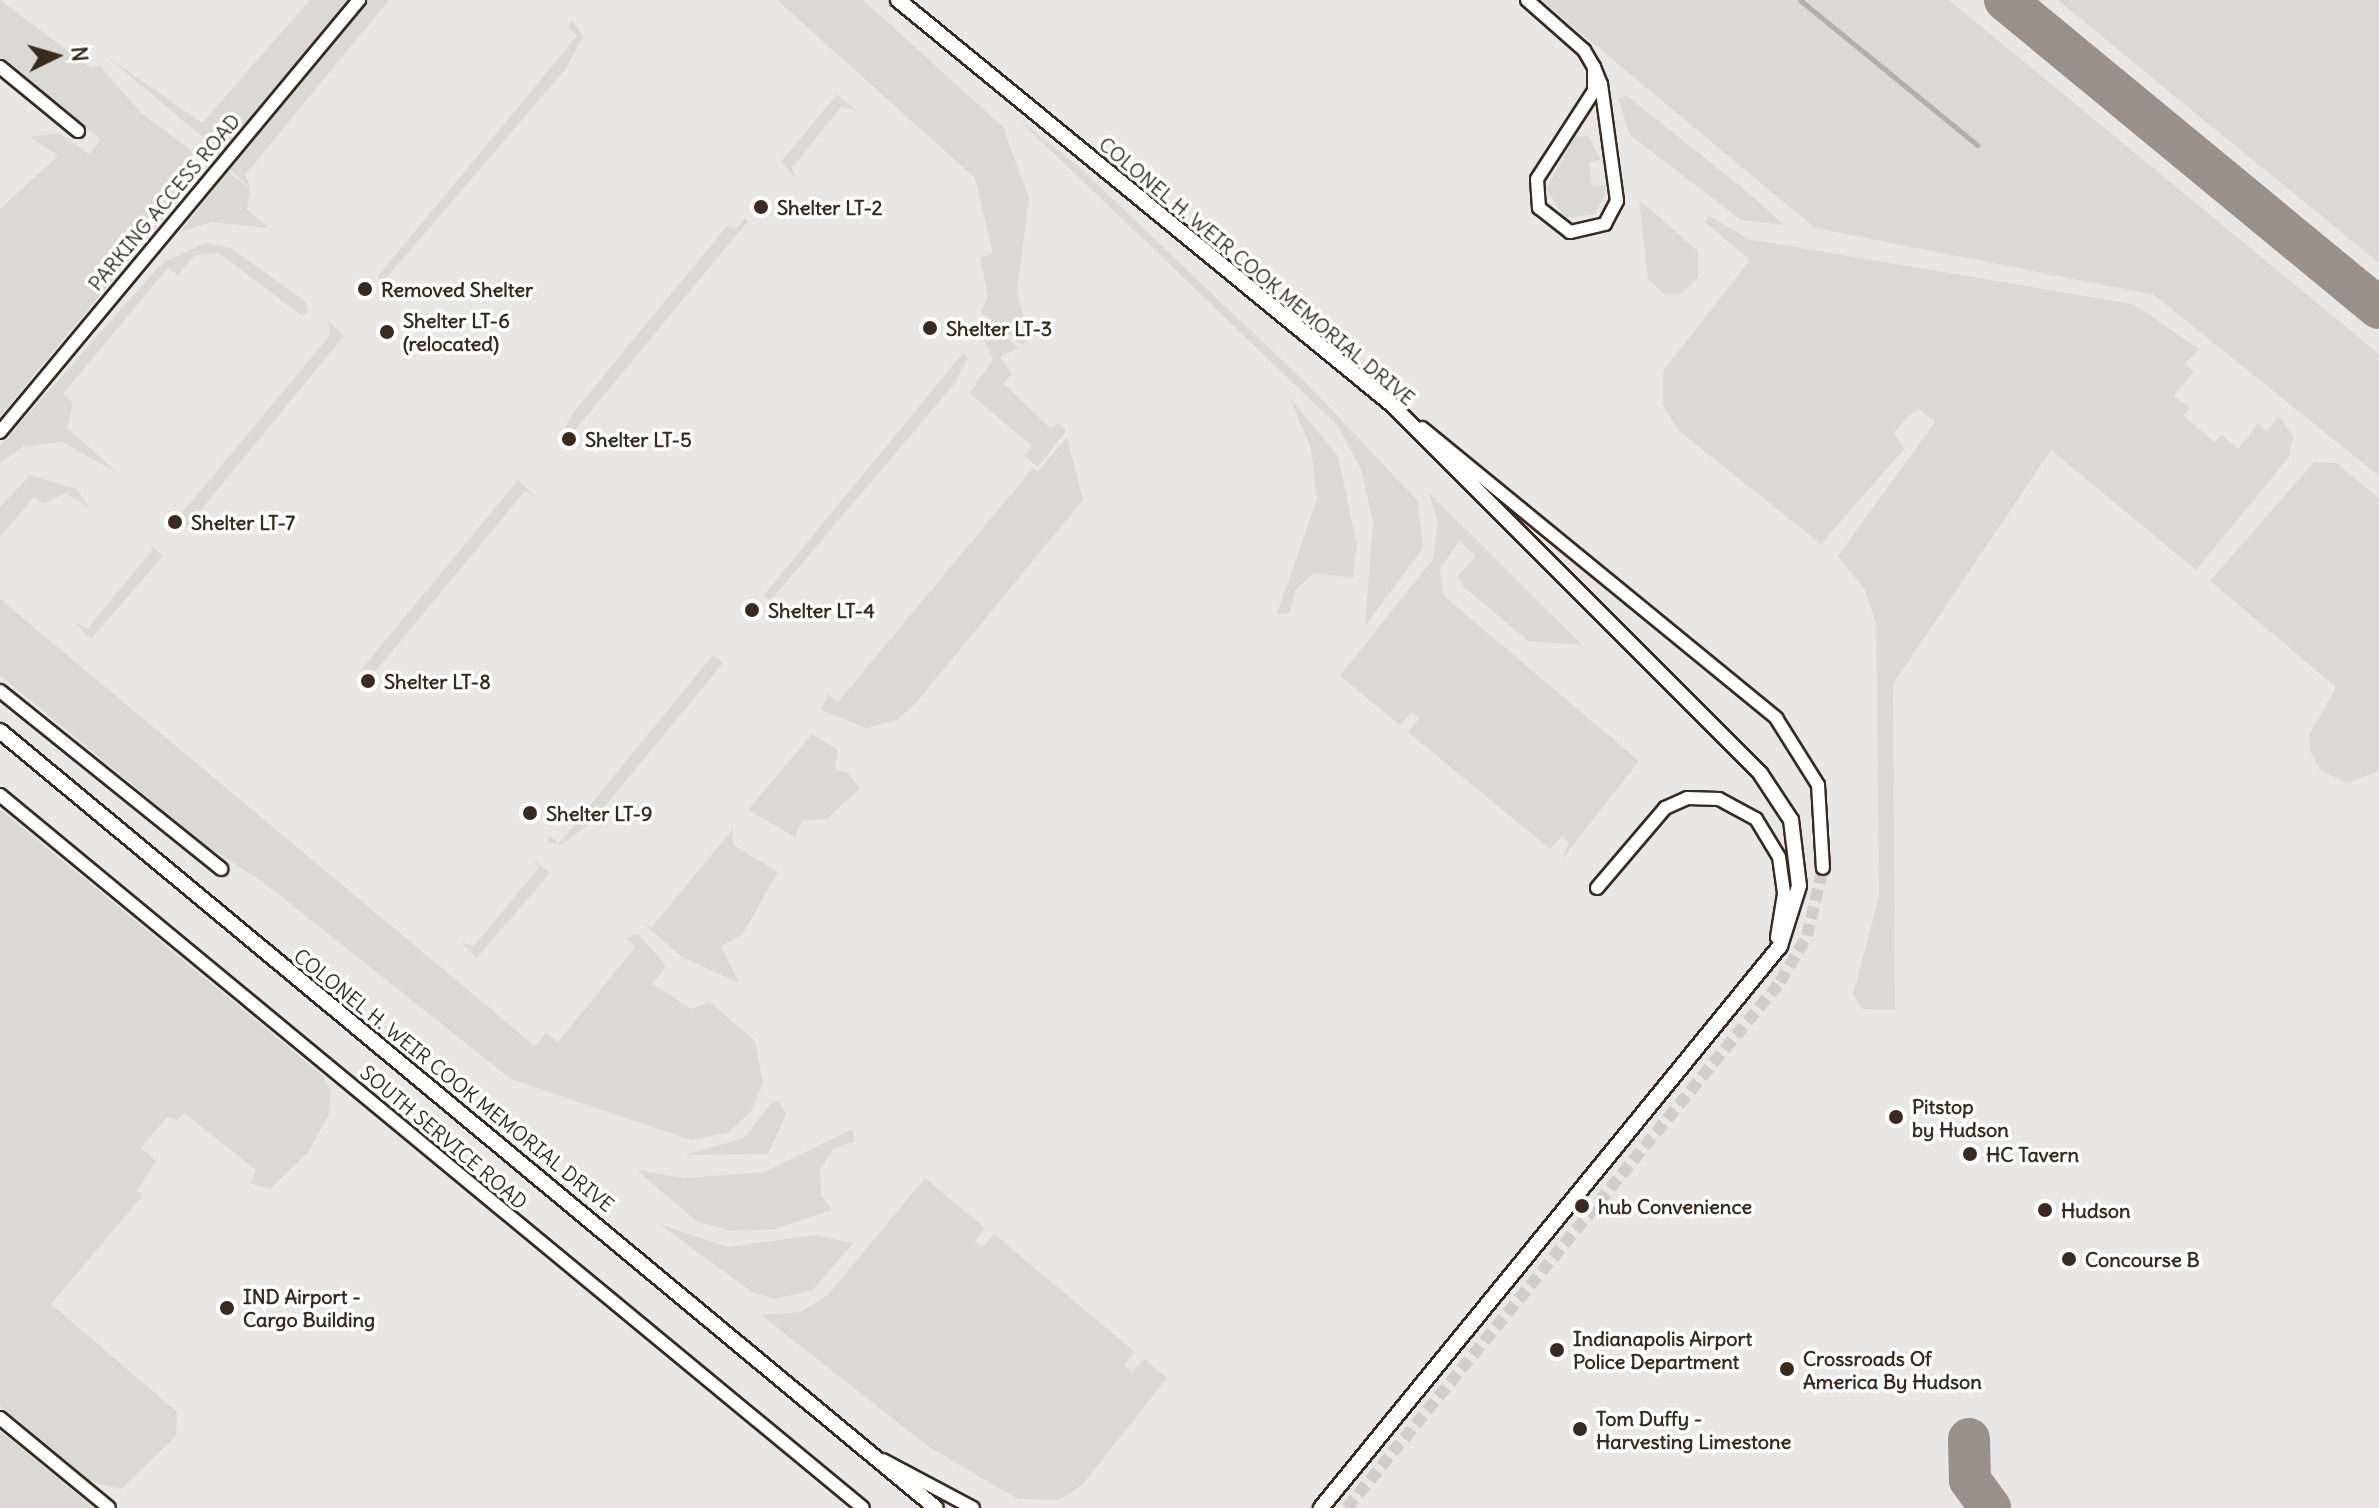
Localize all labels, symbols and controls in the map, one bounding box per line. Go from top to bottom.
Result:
north arrow [16,16,96,96]
text: N [65,45,95,63]
street label: PARKING ACCESS ROAD [83,109,245,295]
street label: COLONEL H. WEIR COOK MEMORIAL DRIVE [1094,132,1420,410]
place label: Shelter LT-2 [777,195,883,219]
marker: Shelter LT-2 [752,198,770,216]
place label: Removed Shelter [381,277,533,301]
marker: Removed Shelter [356,280,374,298]
place label: Shelter LT-6 (relocated) [403,308,510,355]
place label: Shelter LT-3 [946,316,1052,340]
marker: Shelter LT-3 [921,319,939,337]
marker: Shelter LT-6 (relocated) [378,323,396,341]
place label: Shelter LT-5 [585,427,692,451]
marker: Shelter LT-5 [560,430,578,448]
place label: Shelter LT-7 [191,510,295,534]
marker: Shelter LT-7 [166,513,184,531]
place label: Shelter LT-4 [768,598,875,622]
marker: Shelter LT-4 [743,601,761,619]
place label: Shelter LT-8 [384,669,491,693]
marker: Shelter LT-8 [359,672,377,690]
place label: Shelter LT-9 [546,801,652,825]
marker: Shelter LT-9 [521,804,539,822]
street label: COLONEL H. WEIR COOK MEMORIAL DRIVE [289,943,619,1217]
street label: SOUTH SERVICE ROAD [355,1060,533,1214]
place label: Pitstop by Hudson [1912,1094,2009,1141]
marker: Pitstop by Hudson [1887,1108,1905,1126]
place label: HC Tavern [1986,1142,2079,1166]
marker: HC Tavern [1961,1145,1979,1163]
place label: hub Convenience [1598,1194,1752,1218]
marker: hub Convenience [1573,1197,1591,1215]
place label: Hudson [2061,1198,2131,1222]
marker: Hudson [2036,1201,2054,1219]
place label: Concourse B [2085,1247,2200,1271]
marker: Concourse B [2060,1250,2078,1268]
place label: IND Airport - Cargo Building [243,1284,375,1331]
marker: IND Airport - Cargo Building [218,1299,236,1317]
place label: Indianapolis Airport Police Department [1573,1326,1752,1373]
marker: Indianapolis Airport Police Department [1548,1341,1566,1359]
place label: Crossroads Of America By Hudson [1803,1346,1982,1393]
marker: Crossroads Of America By Hudson [1778,1360,1796,1378]
place label: Tom Duffy - Harvesting Limestone [1596,1406,1791,1453]
marker: Tom Duffy - Harvesting Limestone [1571,1420,1589,1438]

